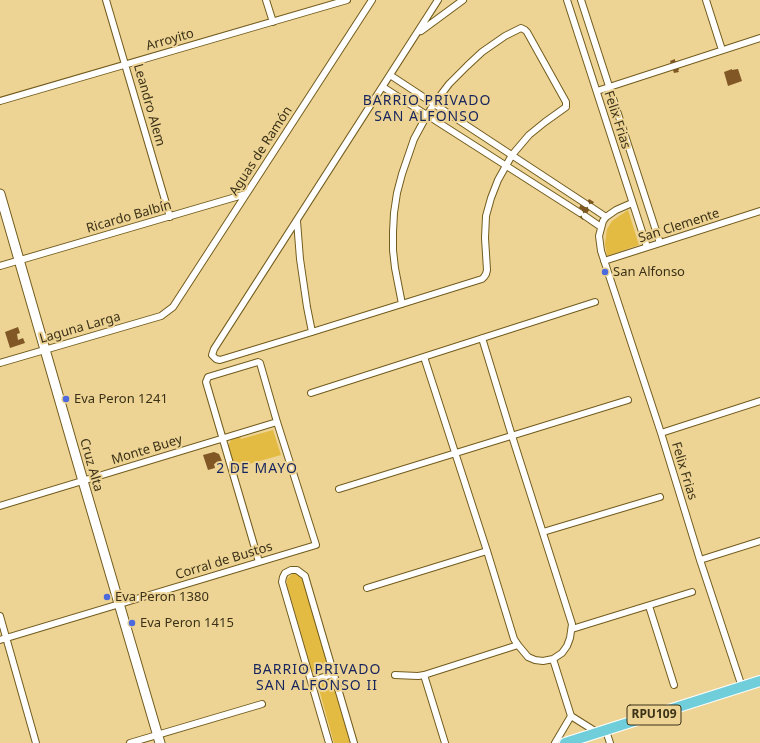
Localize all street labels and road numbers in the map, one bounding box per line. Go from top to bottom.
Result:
street label: Arroyito [144,26,196,54]
street label: Leandro Alem [130,62,168,148]
street label: Felix Frias [600,89,634,151]
street label: Aguas de Ramón [226,103,296,199]
street label: Ricardo Balbín [85,197,173,237]
street label: San Clemente [637,206,721,246]
street label: Laguna Larga [38,309,122,347]
street label: Monte Buey [110,432,184,468]
street label: Cruz Alta [76,437,106,493]
street label: Felix Frias [668,440,700,502]
street label: Corral de Bustos [174,539,274,583]
road number: RPU109 [627,705,681,725]

